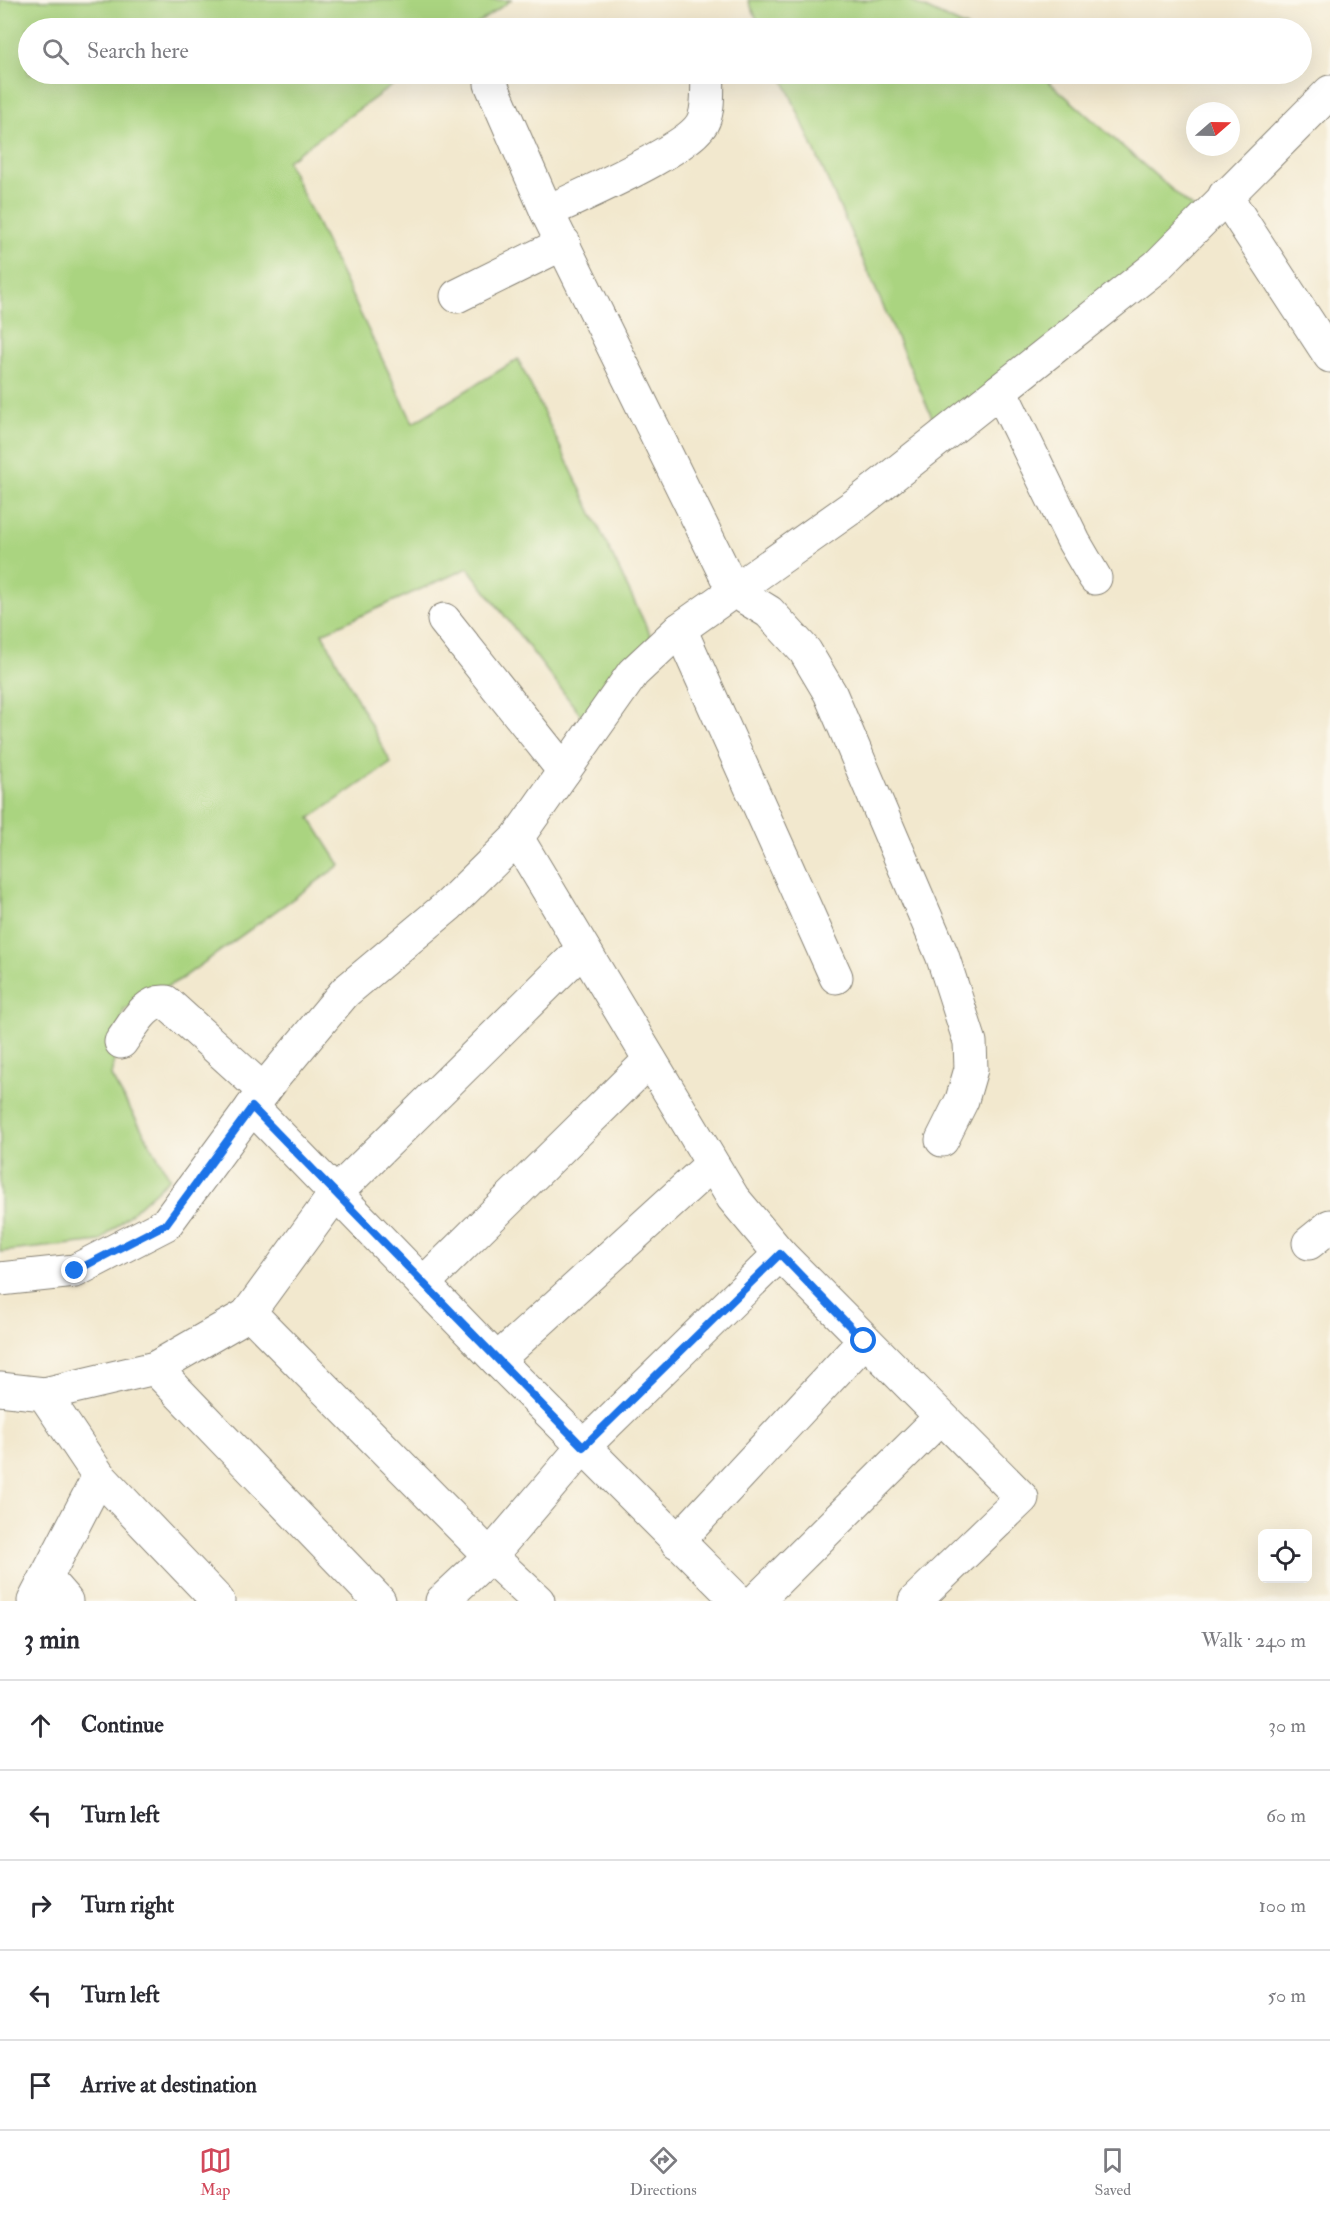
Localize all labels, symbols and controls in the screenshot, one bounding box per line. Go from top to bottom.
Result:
search box [18,18,1312,84]
icon: search [39,35,72,68]
text: Search here [87,37,189,65]
north arrow [1186,102,1240,156]
route end [61,1257,87,1283]
route start [850,1327,876,1353]
map controls [1258,1529,1312,1583]
button: locate [1258,1529,1312,1583]
text: 3 min [24,1624,80,1656]
text: Walk · 240 m [1201,1628,1306,1653]
icon: ahead [24,1709,57,1742]
text: Continue [81,1711,164,1739]
text: 30 m [1268,1713,1306,1738]
icon: left [24,1799,57,1832]
text: Turn left [81,1801,160,1829]
text: 60 m [1266,1803,1306,1828]
icon: right [24,1889,57,1922]
text: Turn right [81,1891,174,1919]
text: 100 m [1259,1893,1306,1918]
icon: left [24,1979,57,2012]
text: Turn left [81,1981,160,2009]
text: 50 m [1267,1983,1306,2008]
icon: arrive [24,2069,57,2102]
text: Arrive at destination [81,2071,257,2099]
tab: Map [199,2144,232,2200]
tab: Directions [630,2144,697,2200]
tab: Saved [1095,2144,1131,2200]

